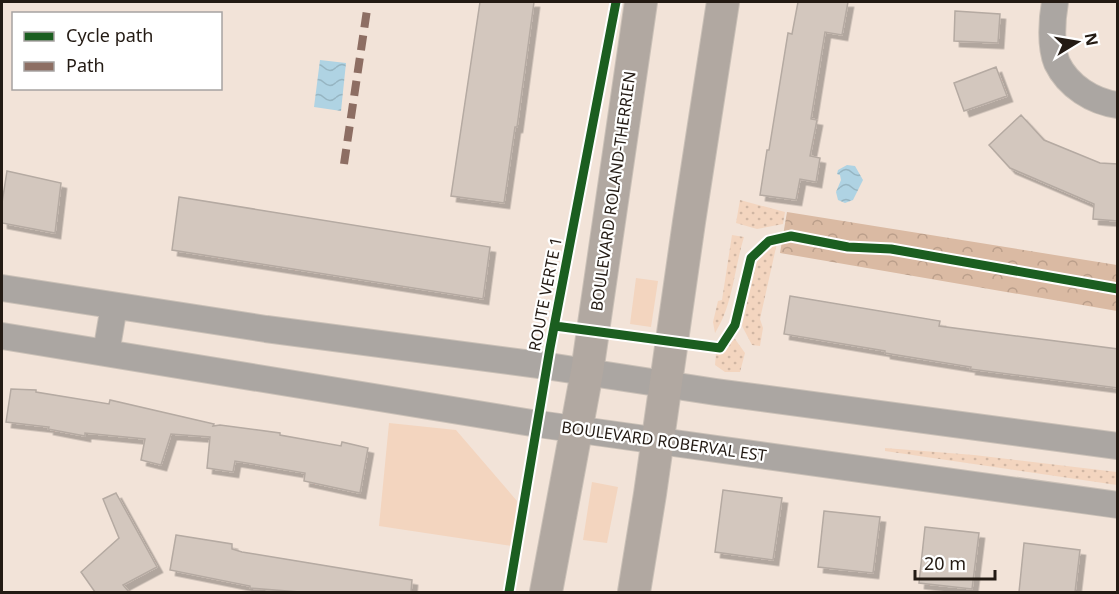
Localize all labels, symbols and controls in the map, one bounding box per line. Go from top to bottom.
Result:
legend [12,12,222,90]
north arrow [1047,12,1107,72]
text: Cycle path [66,23,153,47]
text: N [1080,31,1104,48]
text: Path [66,53,105,77]
street label: BOULEVARD ROLAND-THERRIEN [585,69,641,313]
street label: ROUTE VERTE 1 [523,235,567,353]
street label: BOULEVARD ROBERVAL EST [560,416,768,466]
scale bar [915,543,994,581]
text: 20 m [924,551,966,575]

